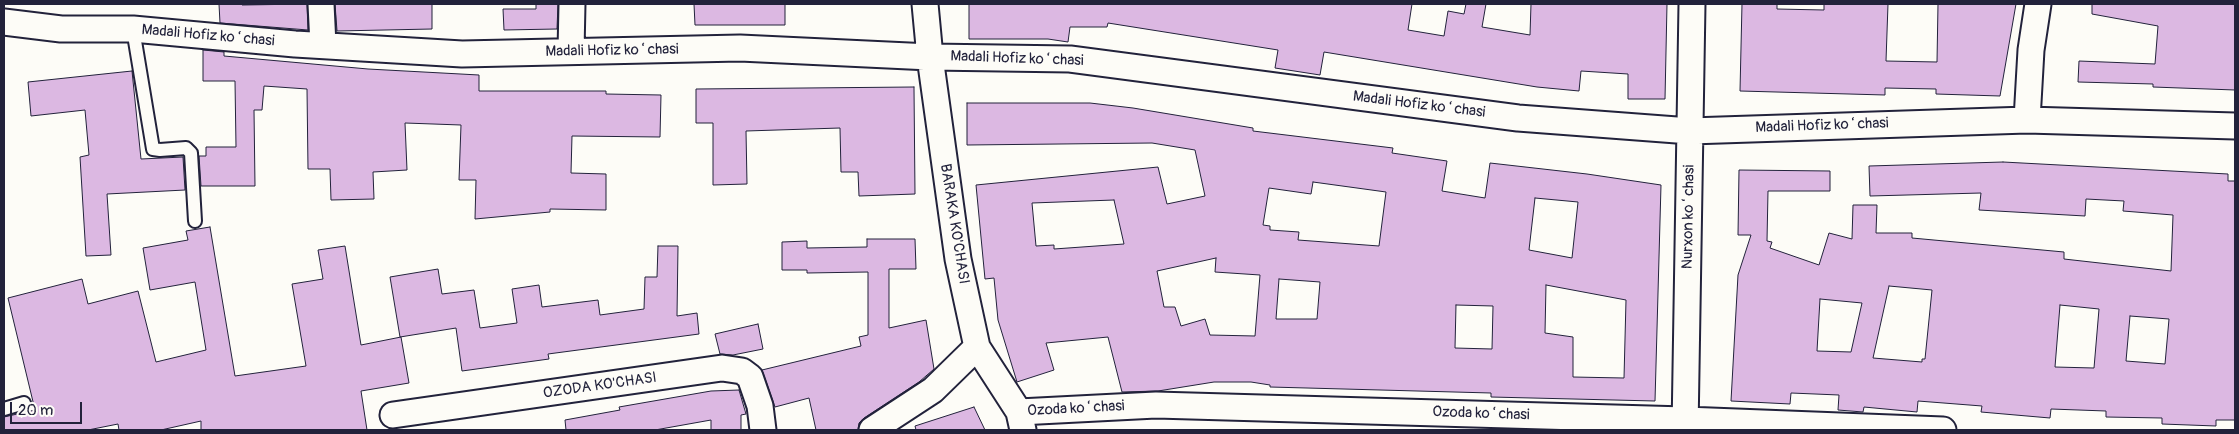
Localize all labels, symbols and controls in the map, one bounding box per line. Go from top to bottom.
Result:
street label: Madali Hofiz koʻchasi [141,21,275,51]
street label: Madali Hofiz koʻchasi [545,41,679,61]
street label: Madali Hofiz koʻchasi [950,48,1084,70]
street label: Madali Hofiz koʻchasi [1352,88,1486,122]
street label: Madali Hofiz koʻchasi [1755,115,1889,137]
street label: BARAKA KO'CHASI [936,163,972,285]
street label: Nurxon koʻchasi [1679,165,1699,269]
street label: OZODA KO'CHASI [542,369,658,403]
scale bar [12,392,85,424]
street label: Ozoda koʻchasi [1027,397,1125,421]
text: 20 m [18,401,53,420]
street label: Ozoda koʻchasi [1432,403,1530,425]

